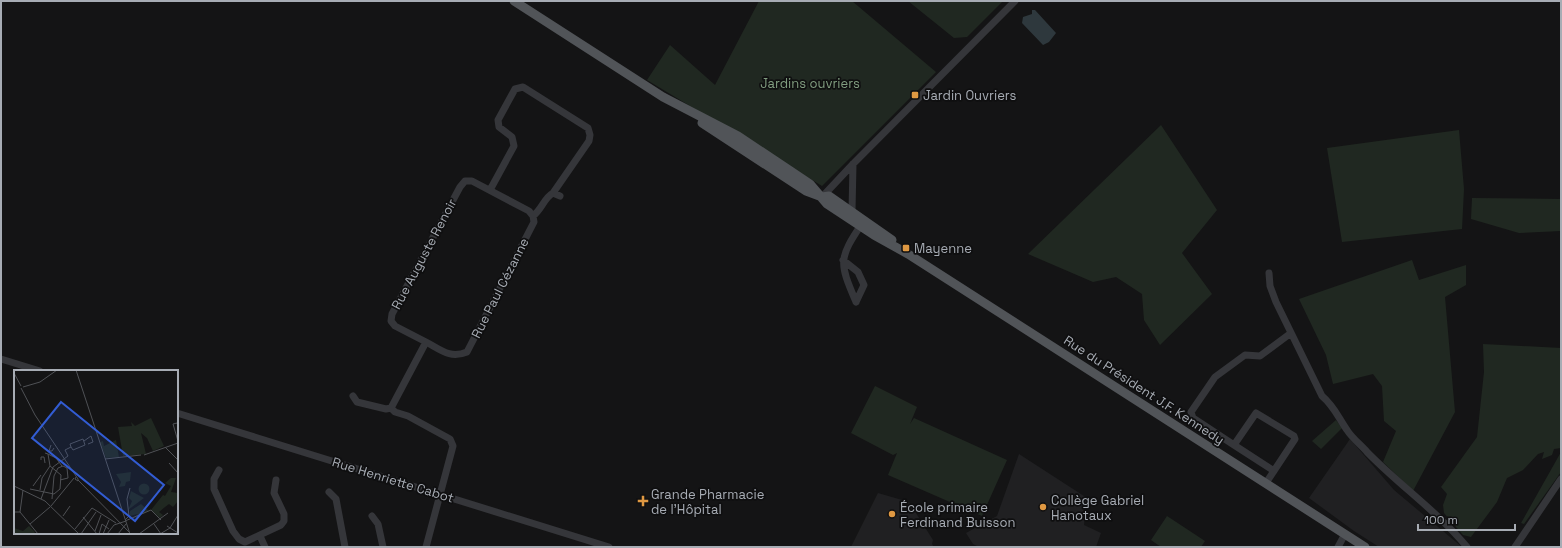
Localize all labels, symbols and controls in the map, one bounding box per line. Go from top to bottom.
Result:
park label: Jardins ouvriers [760,75,860,92]
place label: Jardin Ouvriers [923,87,1017,104]
marker: Jardin Ouvriers [910,90,920,100]
street label: Rue Auguste Renoir [388,196,460,312]
street label: Rue Paul Cézanne [467,235,533,341]
place label: Mayenne [914,240,972,257]
marker: Mayenne [901,243,911,253]
street label: Rue du Président J.F. Kennedy [1060,332,1228,448]
inset map [14,370,178,534]
street label: Rue Henriette Cabot [330,453,456,507]
place label: Grande Pharmacie de l'Hôpital [651,486,764,518]
place label: Collège Gabriel Hanotaux [1051,492,1144,524]
marker: Grande Pharmacie de l'Hôpital [638,496,648,506]
place label: École primaire Ferdinand Buisson [900,499,1015,531]
marker: Collège Gabriel Hanotaux [1038,502,1048,512]
scale bar [1418,506,1515,532]
marker: École primaire Ferdinand Buisson [887,509,897,519]
text: 100 m [1424,512,1458,528]

